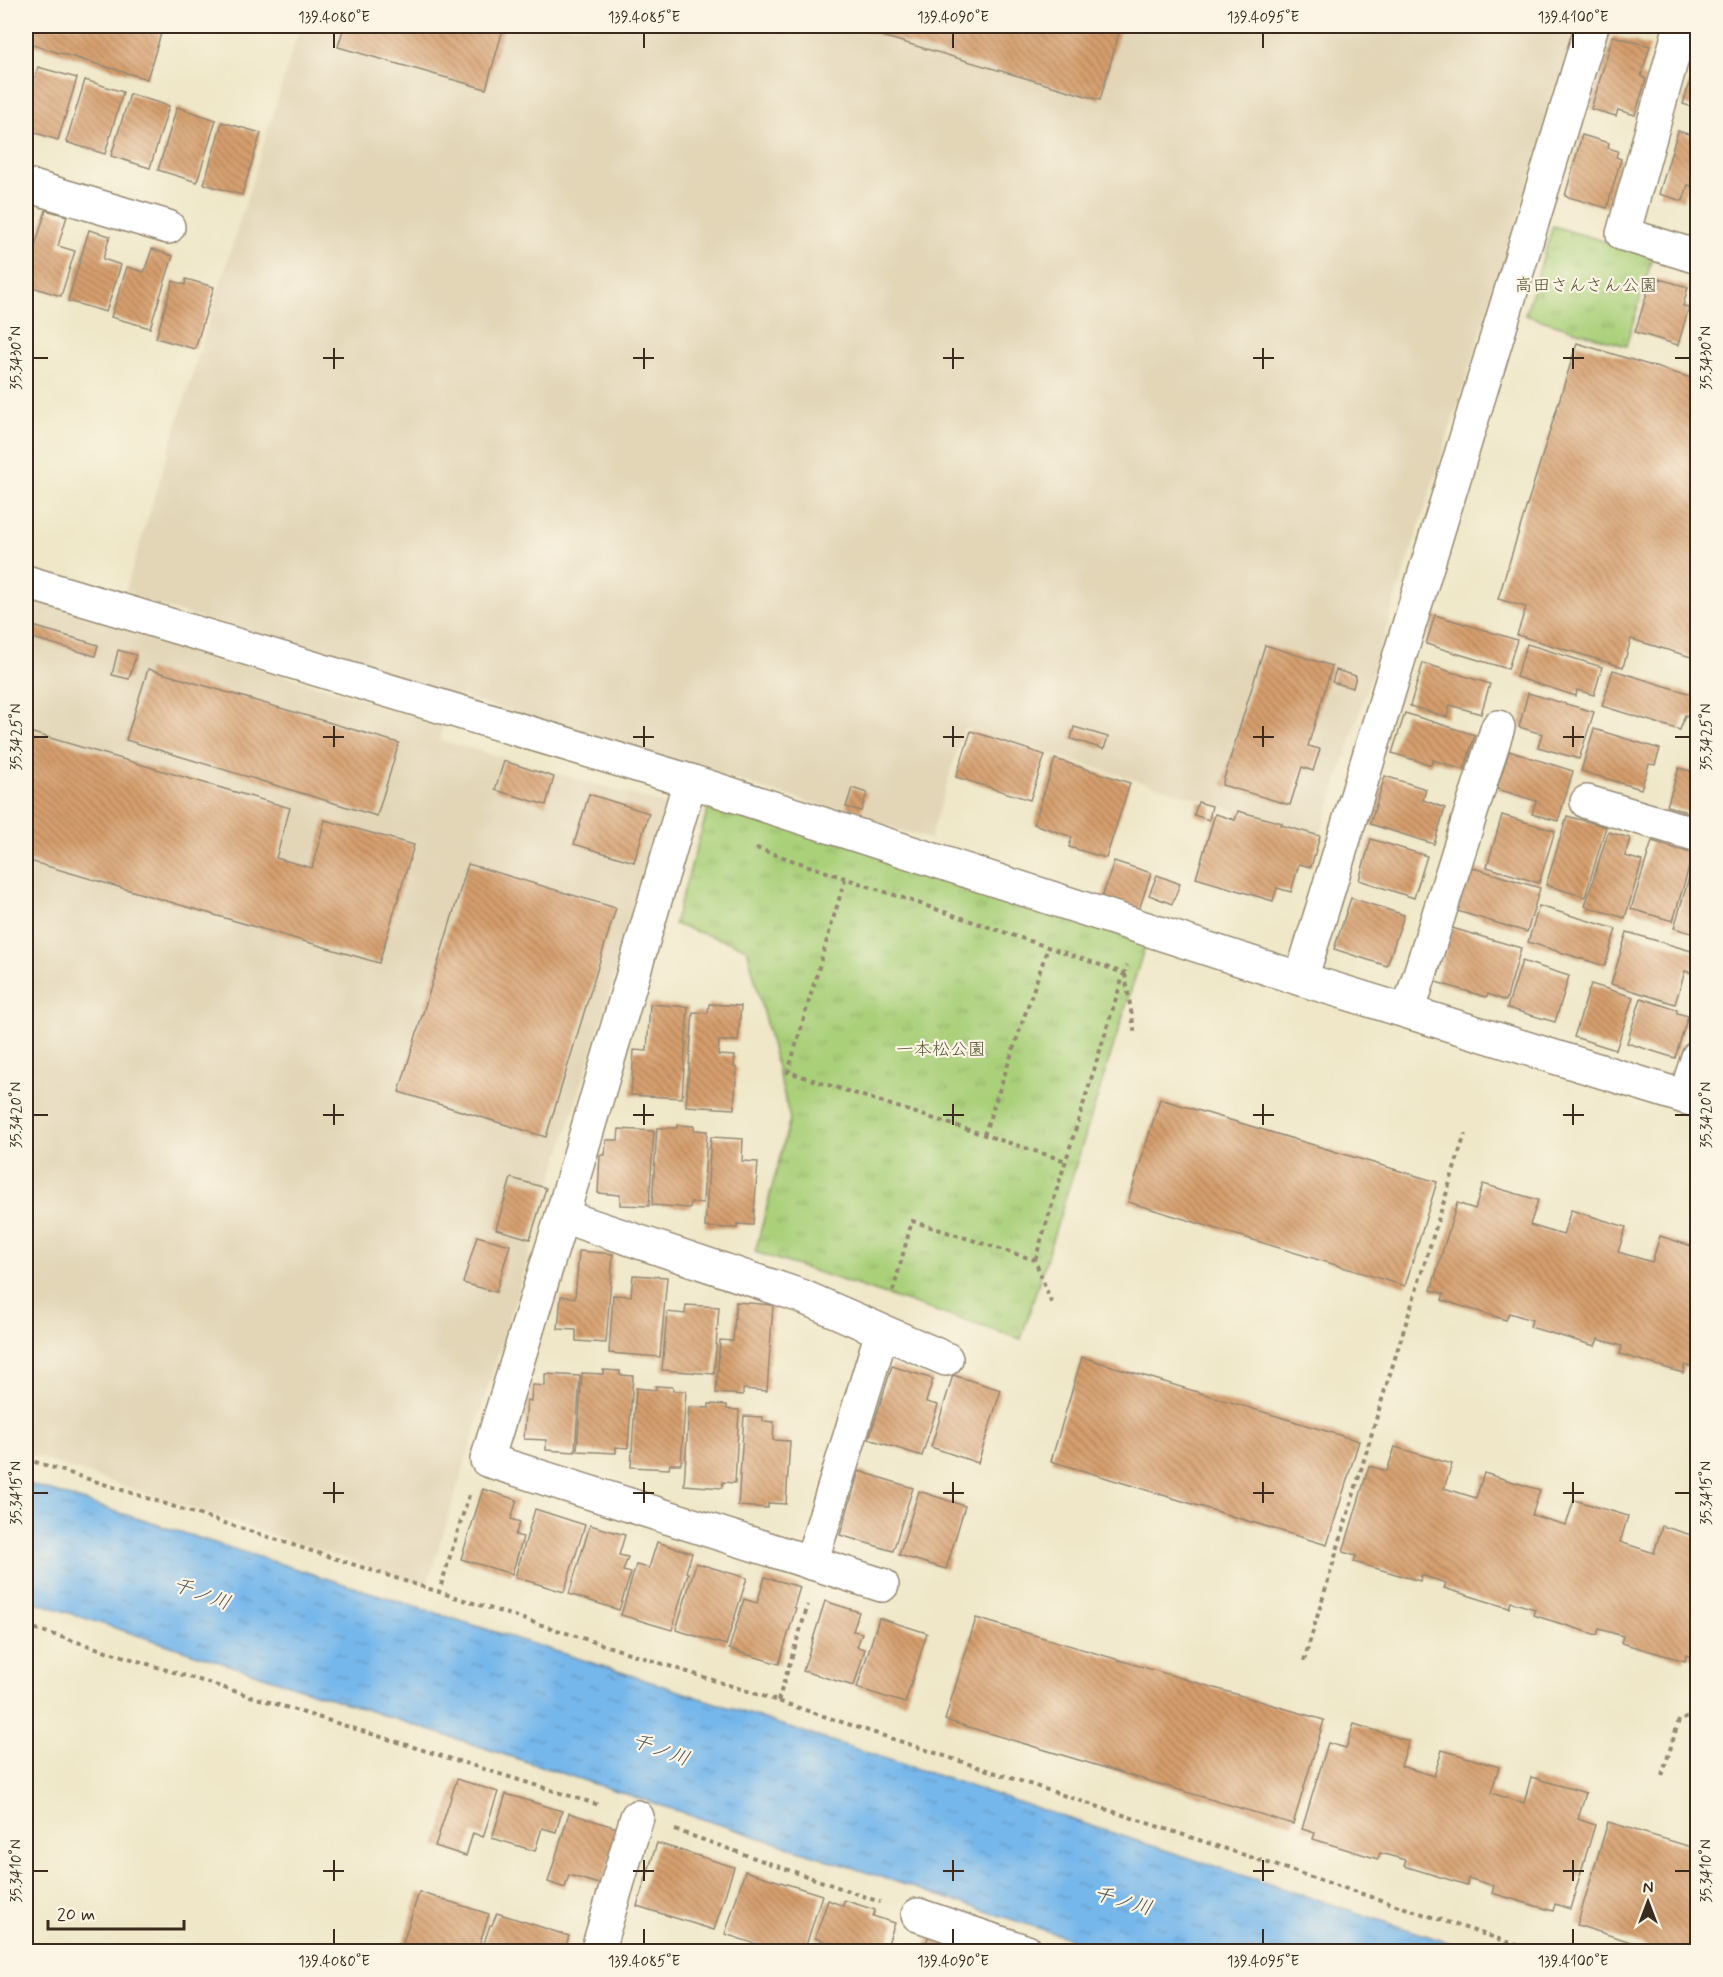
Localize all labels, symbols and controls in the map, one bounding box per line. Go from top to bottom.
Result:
text: 139.4080°E [298,8,370,28]
text: 139.4085°E [608,8,681,28]
text: 139.4090°E [917,8,989,28]
text: 139.4095°E [1227,8,1299,28]
text: 139.4100°E [1538,8,1609,28]
park label: 高田さんさん公園 [1515,274,1657,298]
text: 35.3430°N [7,326,27,390]
text: 35.3430°N [1697,326,1717,390]
text: 35.3425°N [7,703,27,771]
text: 35.3425°N [1697,703,1717,771]
park label: 一本松公園 [896,1038,986,1062]
text: 35.3420°N [7,1082,27,1148]
text: 35.3420°N [1697,1082,1717,1148]
text: 35.3415°N [7,1461,27,1525]
text: 35.3415°N [1697,1461,1717,1525]
water label: 千ノ川 [169,1571,234,1617]
water label: 千ノ川 [628,1727,693,1773]
text: 35.3410°N [7,1839,27,1903]
text: 35.3410°N [1697,1839,1717,1903]
north arrow [1618,1872,1678,1932]
text: N [1643,1878,1653,1899]
water label: 千ノ川 [1090,1880,1155,1923]
scale bar [48,1893,184,1931]
text: 20 m [57,1903,95,1927]
text: 139.4080°E [298,1952,370,1972]
text: 139.4085°E [608,1952,681,1972]
text: 139.4090°E [917,1952,989,1972]
text: 139.4095°E [1227,1952,1299,1972]
text: 139.4100°E [1538,1952,1609,1972]

